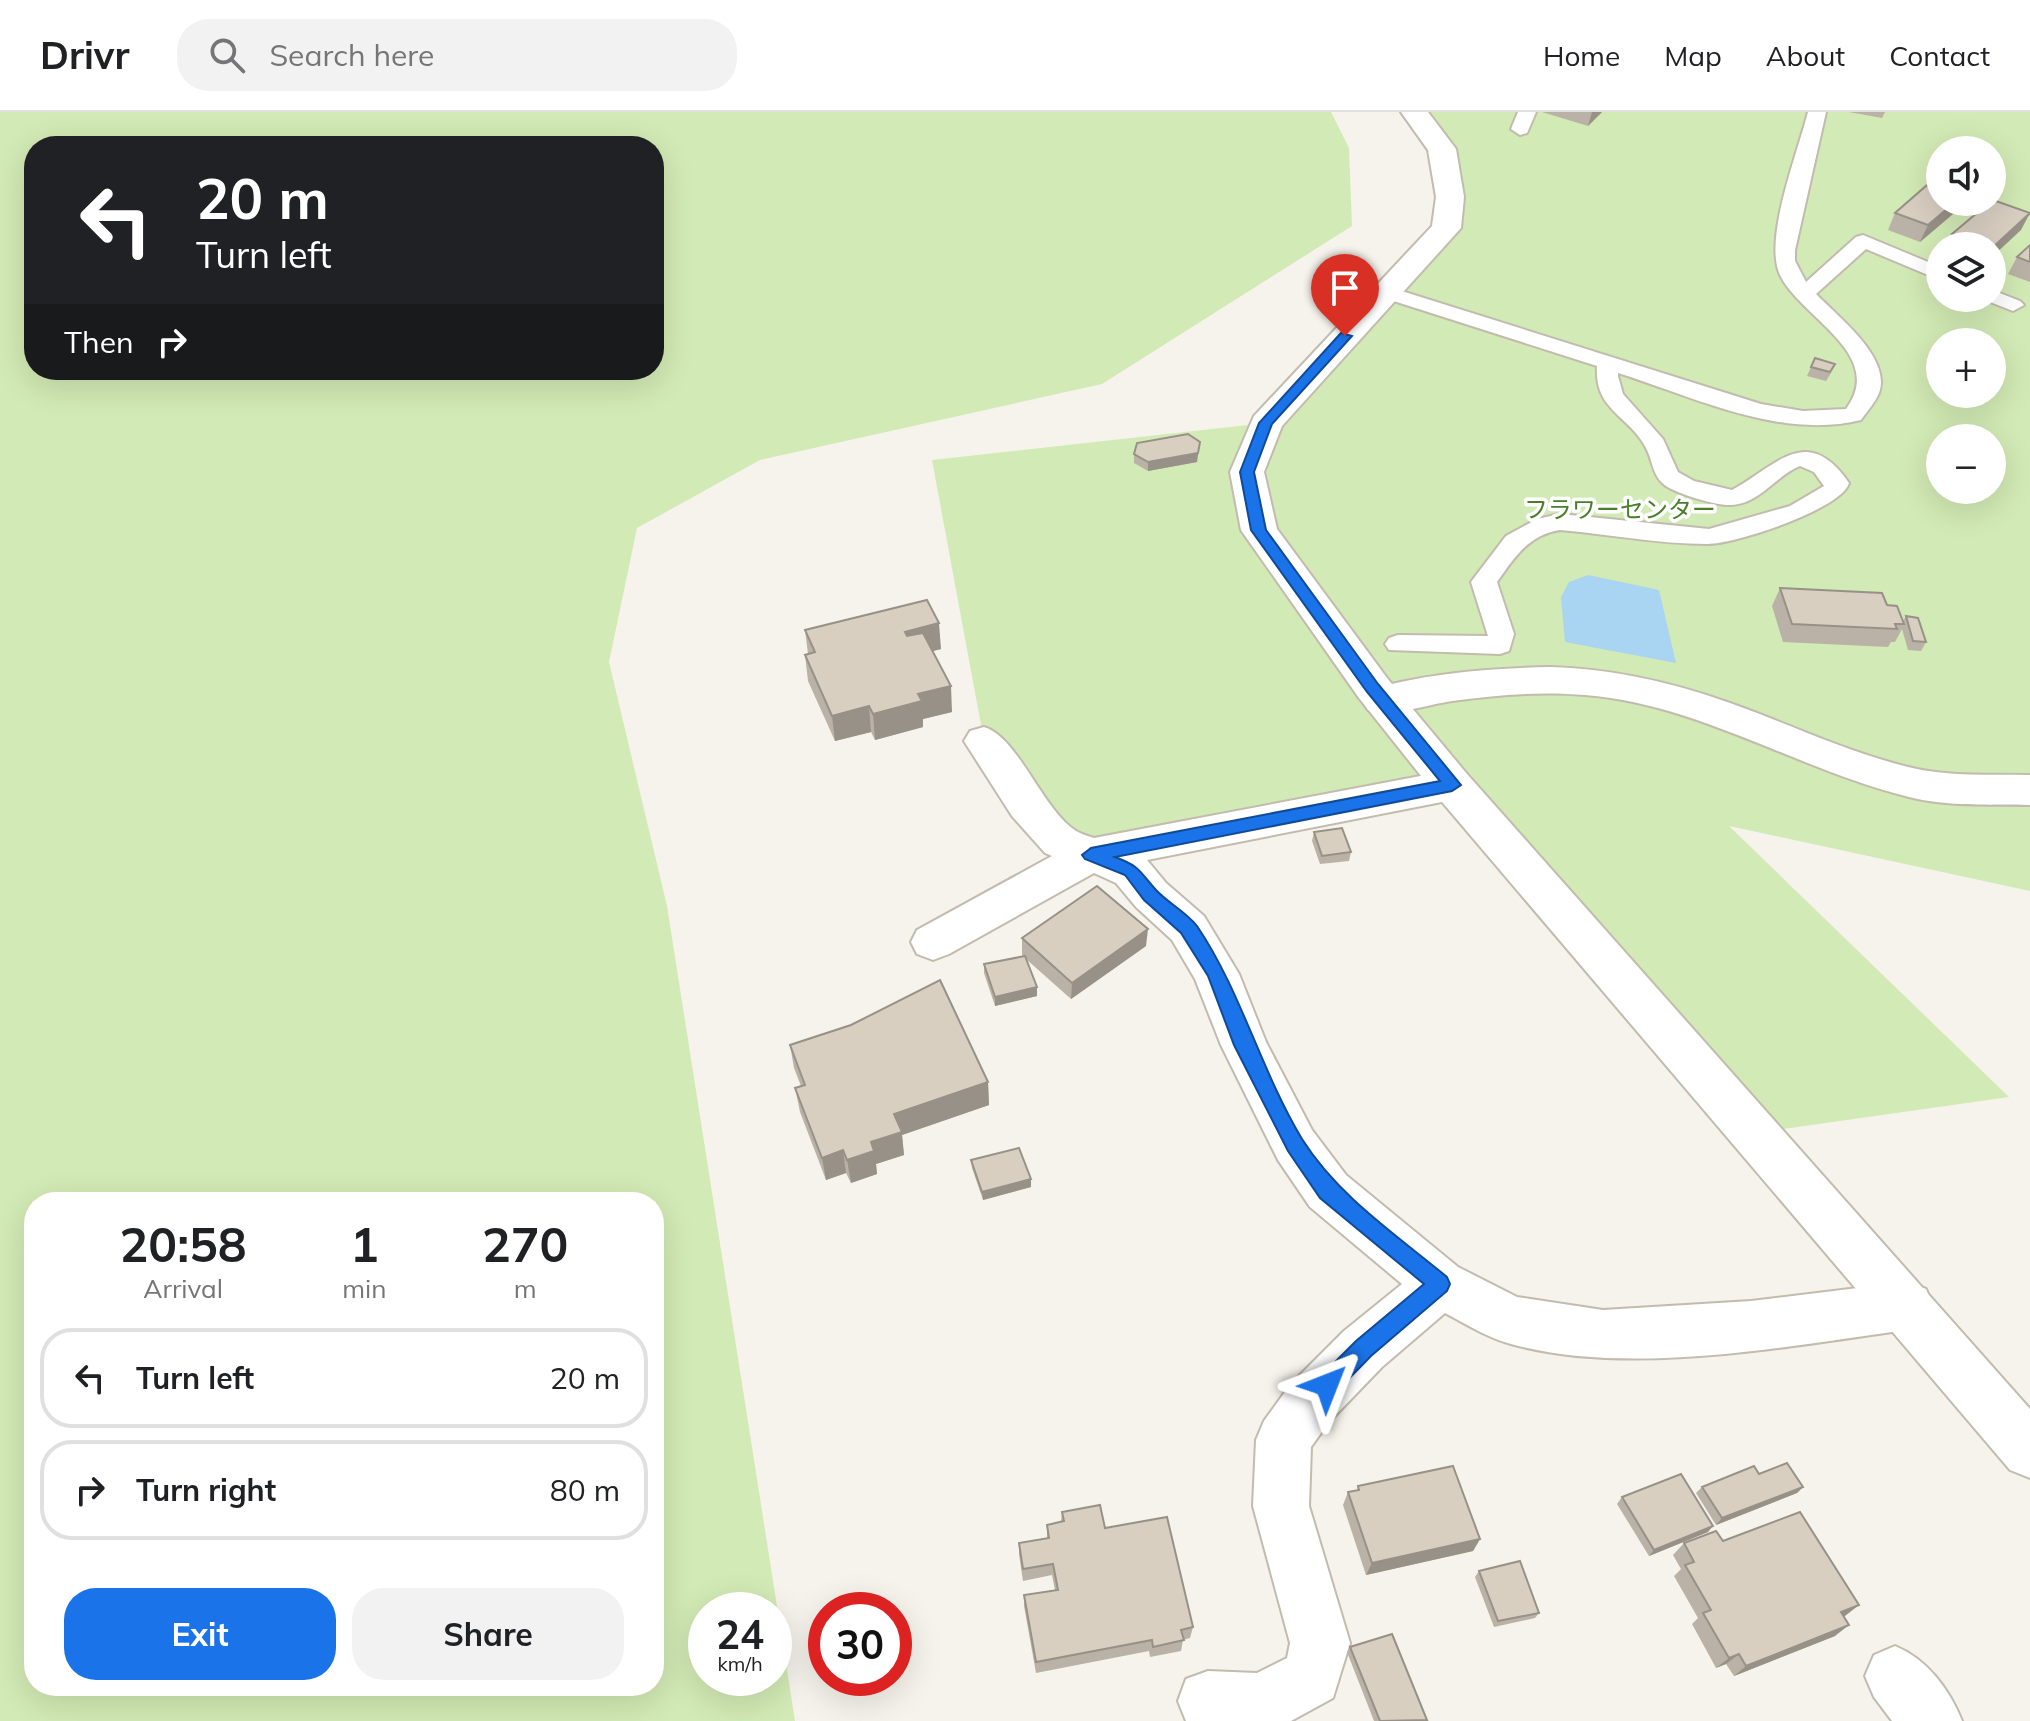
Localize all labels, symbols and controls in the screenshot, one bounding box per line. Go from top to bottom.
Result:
search box [177,19,737,91]
text: Drivr [40,31,129,79]
icon: search [205,33,249,77]
text: Search here [269,36,434,74]
text: Home [1543,38,1620,73]
text: Map [1664,38,1722,73]
text: About [1766,38,1845,73]
text: Contact [1889,38,1990,73]
map controls [1926,136,2006,504]
button: sound [1926,136,2006,216]
text: 20 m [196,163,329,233]
icon: left [64,168,168,272]
text: Turn left [196,232,332,277]
button: layers [1926,232,2006,312]
pin [1311,254,1379,336]
icon: arrive [1323,266,1367,310]
icon: right [150,320,194,364]
text: Then [64,323,134,361]
button: + [1926,328,2006,408]
button: − [1926,424,2006,504]
park label: フラワーセンター [1524,494,1716,524]
text: 20:58 [120,1214,247,1274]
text: 1 [350,1214,379,1274]
text: 270 [482,1214,568,1274]
text: Arrival [143,1272,223,1305]
text: min [342,1272,386,1305]
text: m [514,1272,537,1305]
position arrow [1285,1343,1369,1427]
icon: left [68,1356,112,1400]
text: Turn left [136,1359,254,1397]
text: 20 m [550,1359,620,1397]
icon: right [68,1468,112,1512]
text: Turn right [136,1471,276,1509]
text: 80 m [550,1471,620,1509]
button: Exit [64,1588,336,1680]
button: Share [352,1588,624,1680]
speed limit sign: 30 [808,1592,912,1696]
text: 24 [716,1609,764,1659]
text: km/h [717,1651,763,1676]

